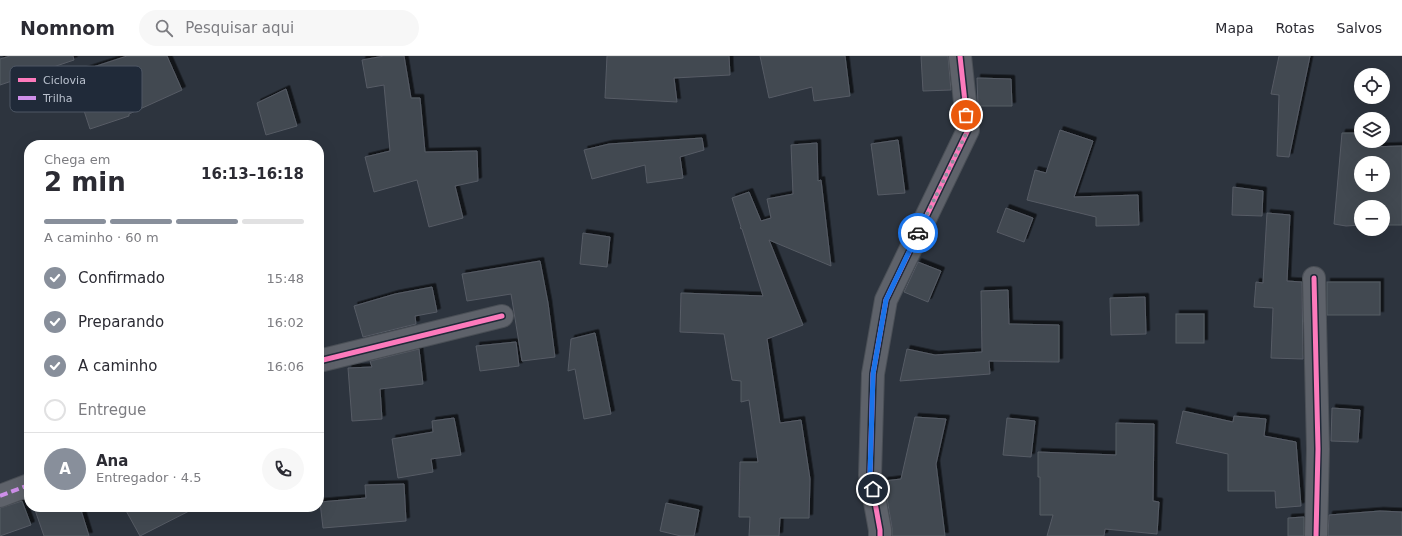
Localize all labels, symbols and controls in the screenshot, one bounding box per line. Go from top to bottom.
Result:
search box [139,10,419,46]
text: Nomnom [20,17,115,39]
icon: search [153,17,175,39]
text: Pesquisar aqui [185,19,294,37]
text: Mapa [1215,20,1253,36]
text: Rotas [1275,20,1315,36]
text: Salvos [1337,20,1382,36]
legend [10,66,142,112]
map controls [1354,68,1390,236]
button: locate [1354,68,1390,104]
text: Ciclovia [43,74,86,87]
text: Trilha [42,92,72,105]
pin [949,98,983,132]
icon: bag [955,104,977,126]
button: layers [1354,112,1390,148]
text: Chega em [44,152,110,167]
button: + [1354,156,1390,192]
text: 16:13–16:18 [201,165,304,183]
text: 2 min [44,167,126,197]
button: − [1354,200,1390,236]
courier [898,213,938,253]
icon: car [907,222,929,244]
text: A caminho · 60 m [44,230,159,245]
icon: check [44,267,66,289]
text: Confirmado [78,269,165,287]
text: 15:48 [267,271,304,286]
icon: check [44,311,66,333]
text: Preparando [78,313,164,331]
text: 16:02 [267,315,304,330]
icon: check [44,355,66,377]
text: A caminho [78,357,157,375]
text: 16:06 [267,359,304,374]
text: Entregue [78,401,146,419]
button: phone [262,448,304,490]
text: Ana [96,452,128,470]
text: A [59,460,71,478]
text: Entregador · 4.5 [96,470,201,485]
pin [856,472,890,506]
icon: home [862,478,884,500]

